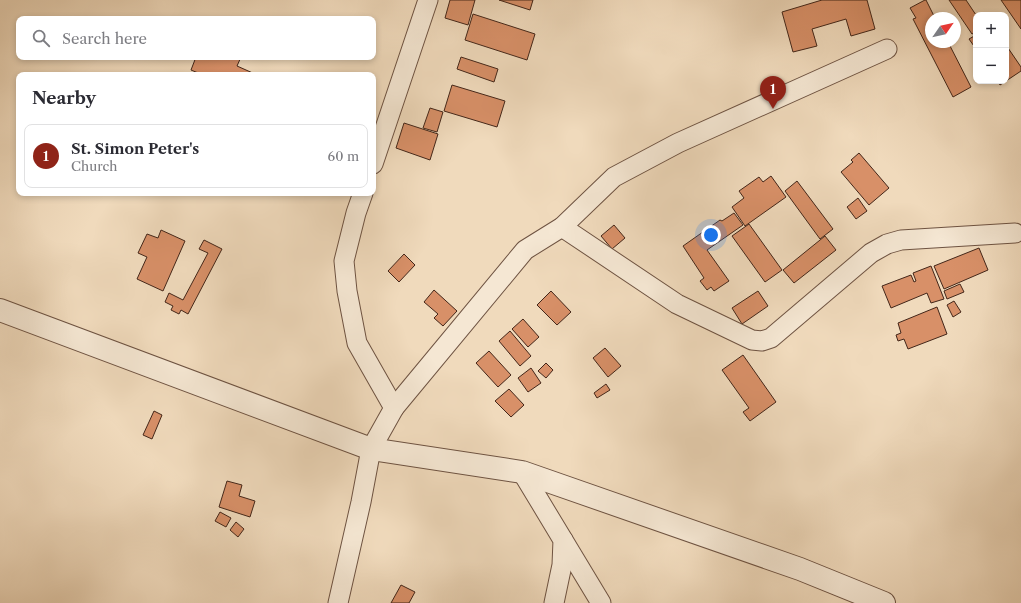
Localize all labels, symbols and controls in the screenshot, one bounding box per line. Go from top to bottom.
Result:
north arrow [925,12,961,48]
map controls [973,12,1009,84]
button: + [973,12,1009,48]
search box [16,16,376,60]
icon: search [30,27,52,49]
text: Search here [62,29,147,48]
button: − [973,48,1009,84]
pin: 1 [760,76,786,109]
text: Nearby [32,88,96,108]
text: St. Simon Peter's [71,139,199,158]
text: 1 [43,148,49,164]
text: 60 m [328,148,359,164]
text: Church [71,158,117,174]
your location [701,225,721,245]

